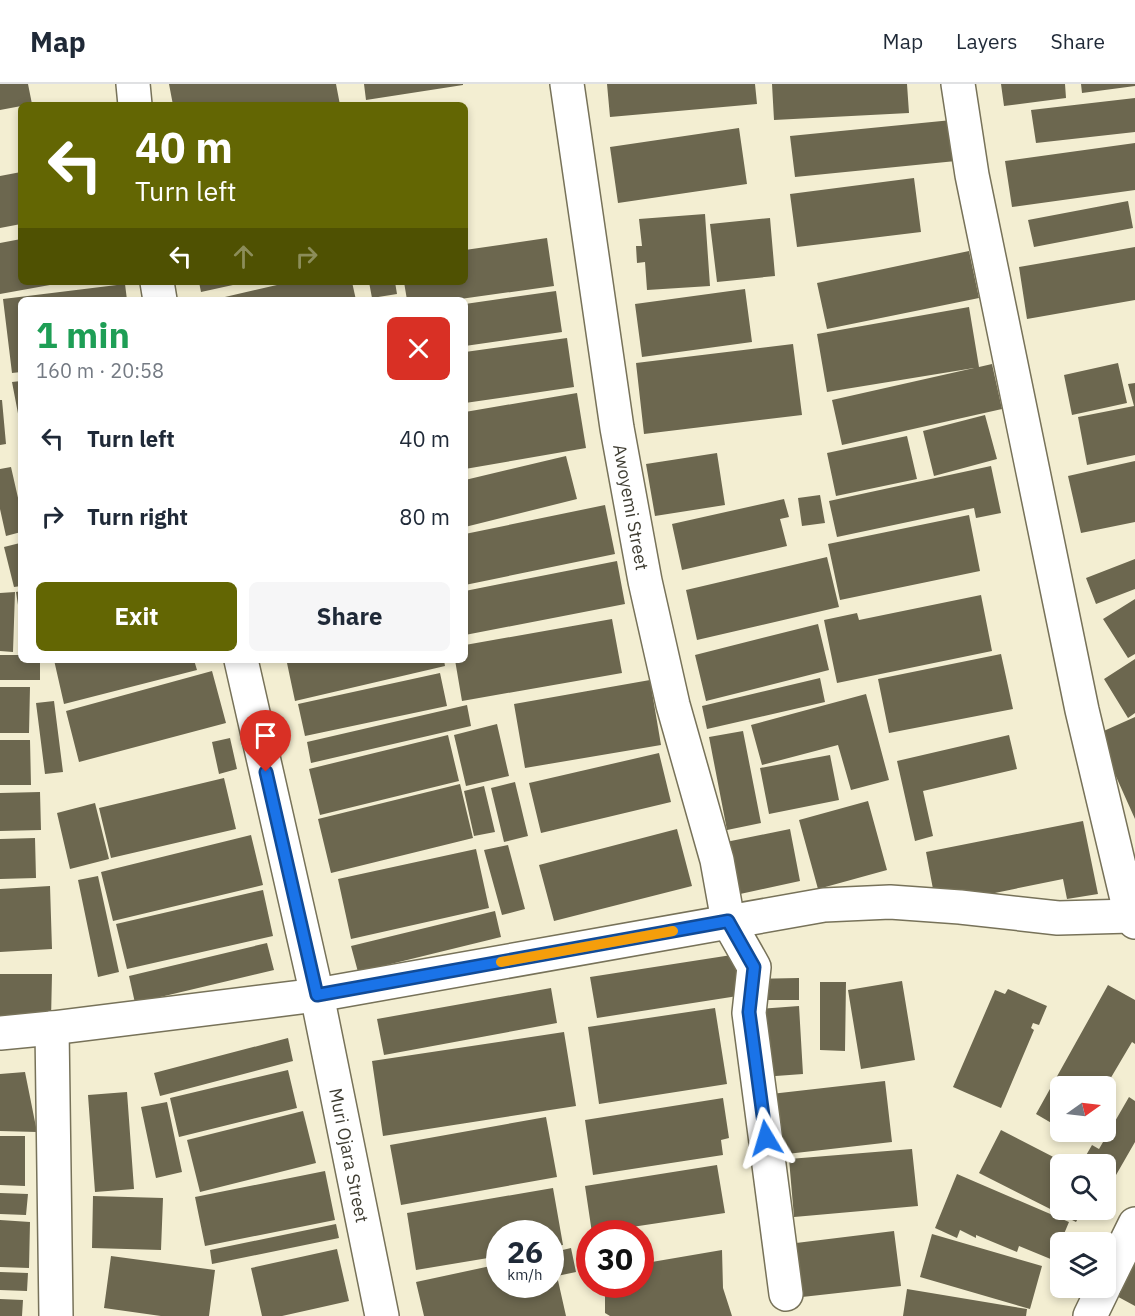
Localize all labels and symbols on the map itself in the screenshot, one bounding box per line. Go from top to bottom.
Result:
street label: Awoyemi Street [609,442,654,572]
pin [240,710,291,772]
north arrow [1050,1076,1116,1142]
street label: Muri Ojara Street [325,1086,374,1225]
position arrow [734,1106,798,1170]
speed limit sign: 30 [576,1220,654,1298]

